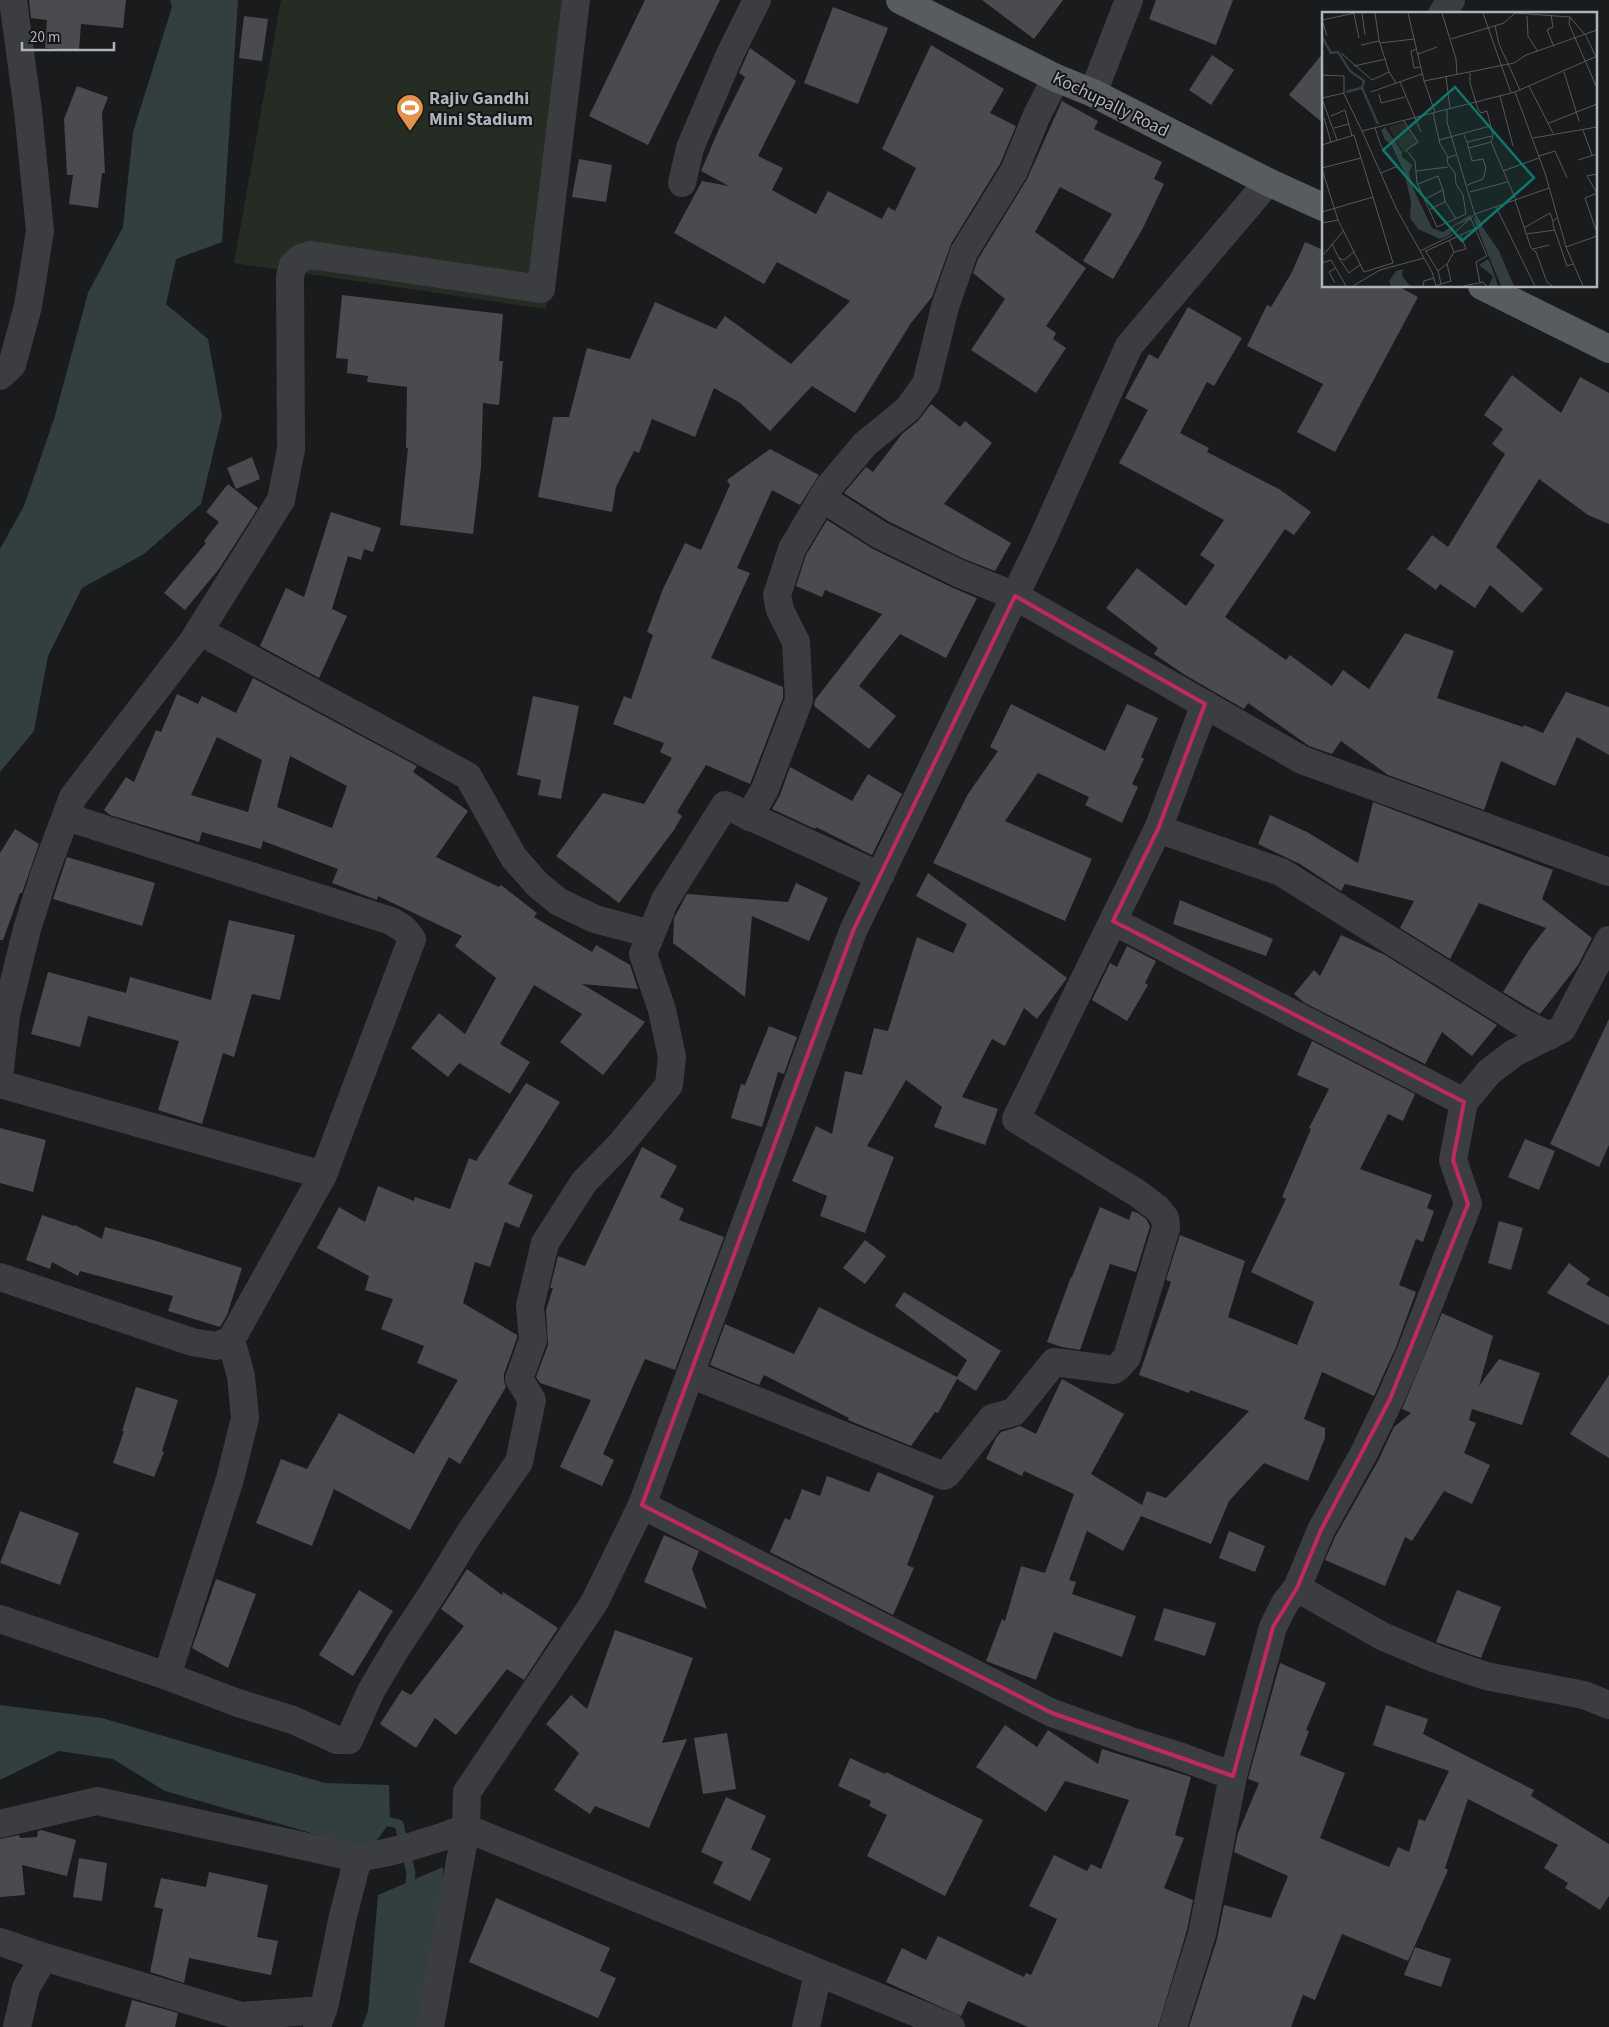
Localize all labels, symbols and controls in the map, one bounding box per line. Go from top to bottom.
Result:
inset map [1322,12,1596,288]
scale bar [22,20,115,52]
text: 20 m [30,27,60,48]
street label: Kochupally Road [1048,65,1173,143]
place label: Rajiv Gandhi Mini Stadium [429,86,533,132]
sports icon: Rajiv Gandhi Mini Stadium [395,93,425,132]

